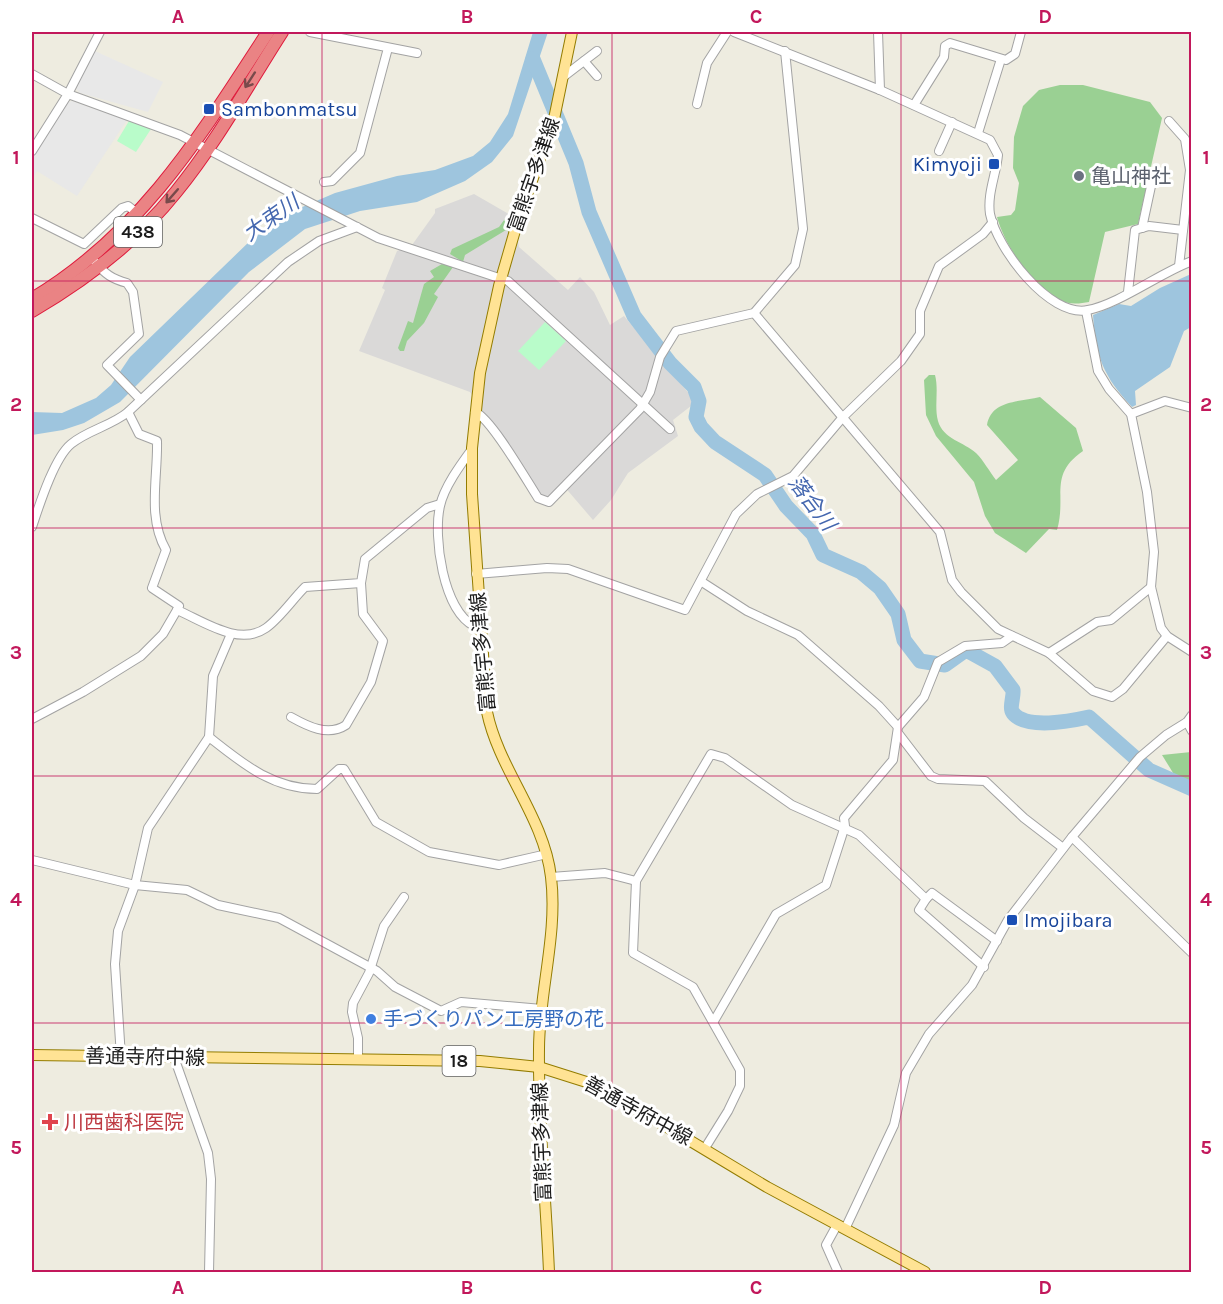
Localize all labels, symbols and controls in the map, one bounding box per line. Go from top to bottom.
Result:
text: A [172,5,185,28]
text: B [461,5,473,28]
text: C [750,5,762,28]
text: D [1038,5,1052,28]
one-way arrow [244,72,256,88]
place label: Sambonmatsu [221,98,358,121]
marker: Sambonmatsu [202,102,216,116]
street label: 富熊宇多津線 [504,115,564,235]
text: 1 [12,146,20,169]
text: 1 [1202,146,1210,169]
place label: Kimyoji [913,153,982,176]
marker: Kimyoji [987,157,1001,171]
place label: 亀山神社 [1091,165,1171,188]
marker: 亀山神社 [1072,169,1086,183]
one-way arrow [165,189,179,204]
water label: 大束川 [238,189,305,246]
road number: 438 [114,217,162,247]
text: 2 [10,393,22,416]
text: 2 [1200,393,1212,416]
water label: 落合川 [783,471,842,537]
street label: 富熊宇多津線 [466,591,500,713]
text: 3 [10,641,22,664]
text: 3 [1200,641,1212,664]
text: 4 [10,888,22,911]
text: 4 [1200,888,1212,911]
place label: Imojibara [1024,909,1113,932]
marker: Imojibara [1005,913,1019,927]
place label: 手づくりパン工房野の花 [383,1008,604,1031]
marker: 手づくりパン工房野の花 [364,1012,378,1026]
street label: 善通寺府中線 [85,1044,205,1070]
road number: 18 [442,1046,476,1076]
street label: 善通寺府中線 [580,1072,696,1150]
street label: 富熊宇多津線 [528,1082,556,1202]
place label: 川西歯科医院 [64,1111,184,1134]
marker: 川西歯科医院 [41,1113,59,1131]
text: 5 [10,1136,22,1159]
text: 5 [1200,1136,1212,1159]
text: A [172,1276,185,1299]
text: B [461,1276,473,1299]
text: C [750,1276,762,1299]
text: D [1038,1276,1052,1299]

